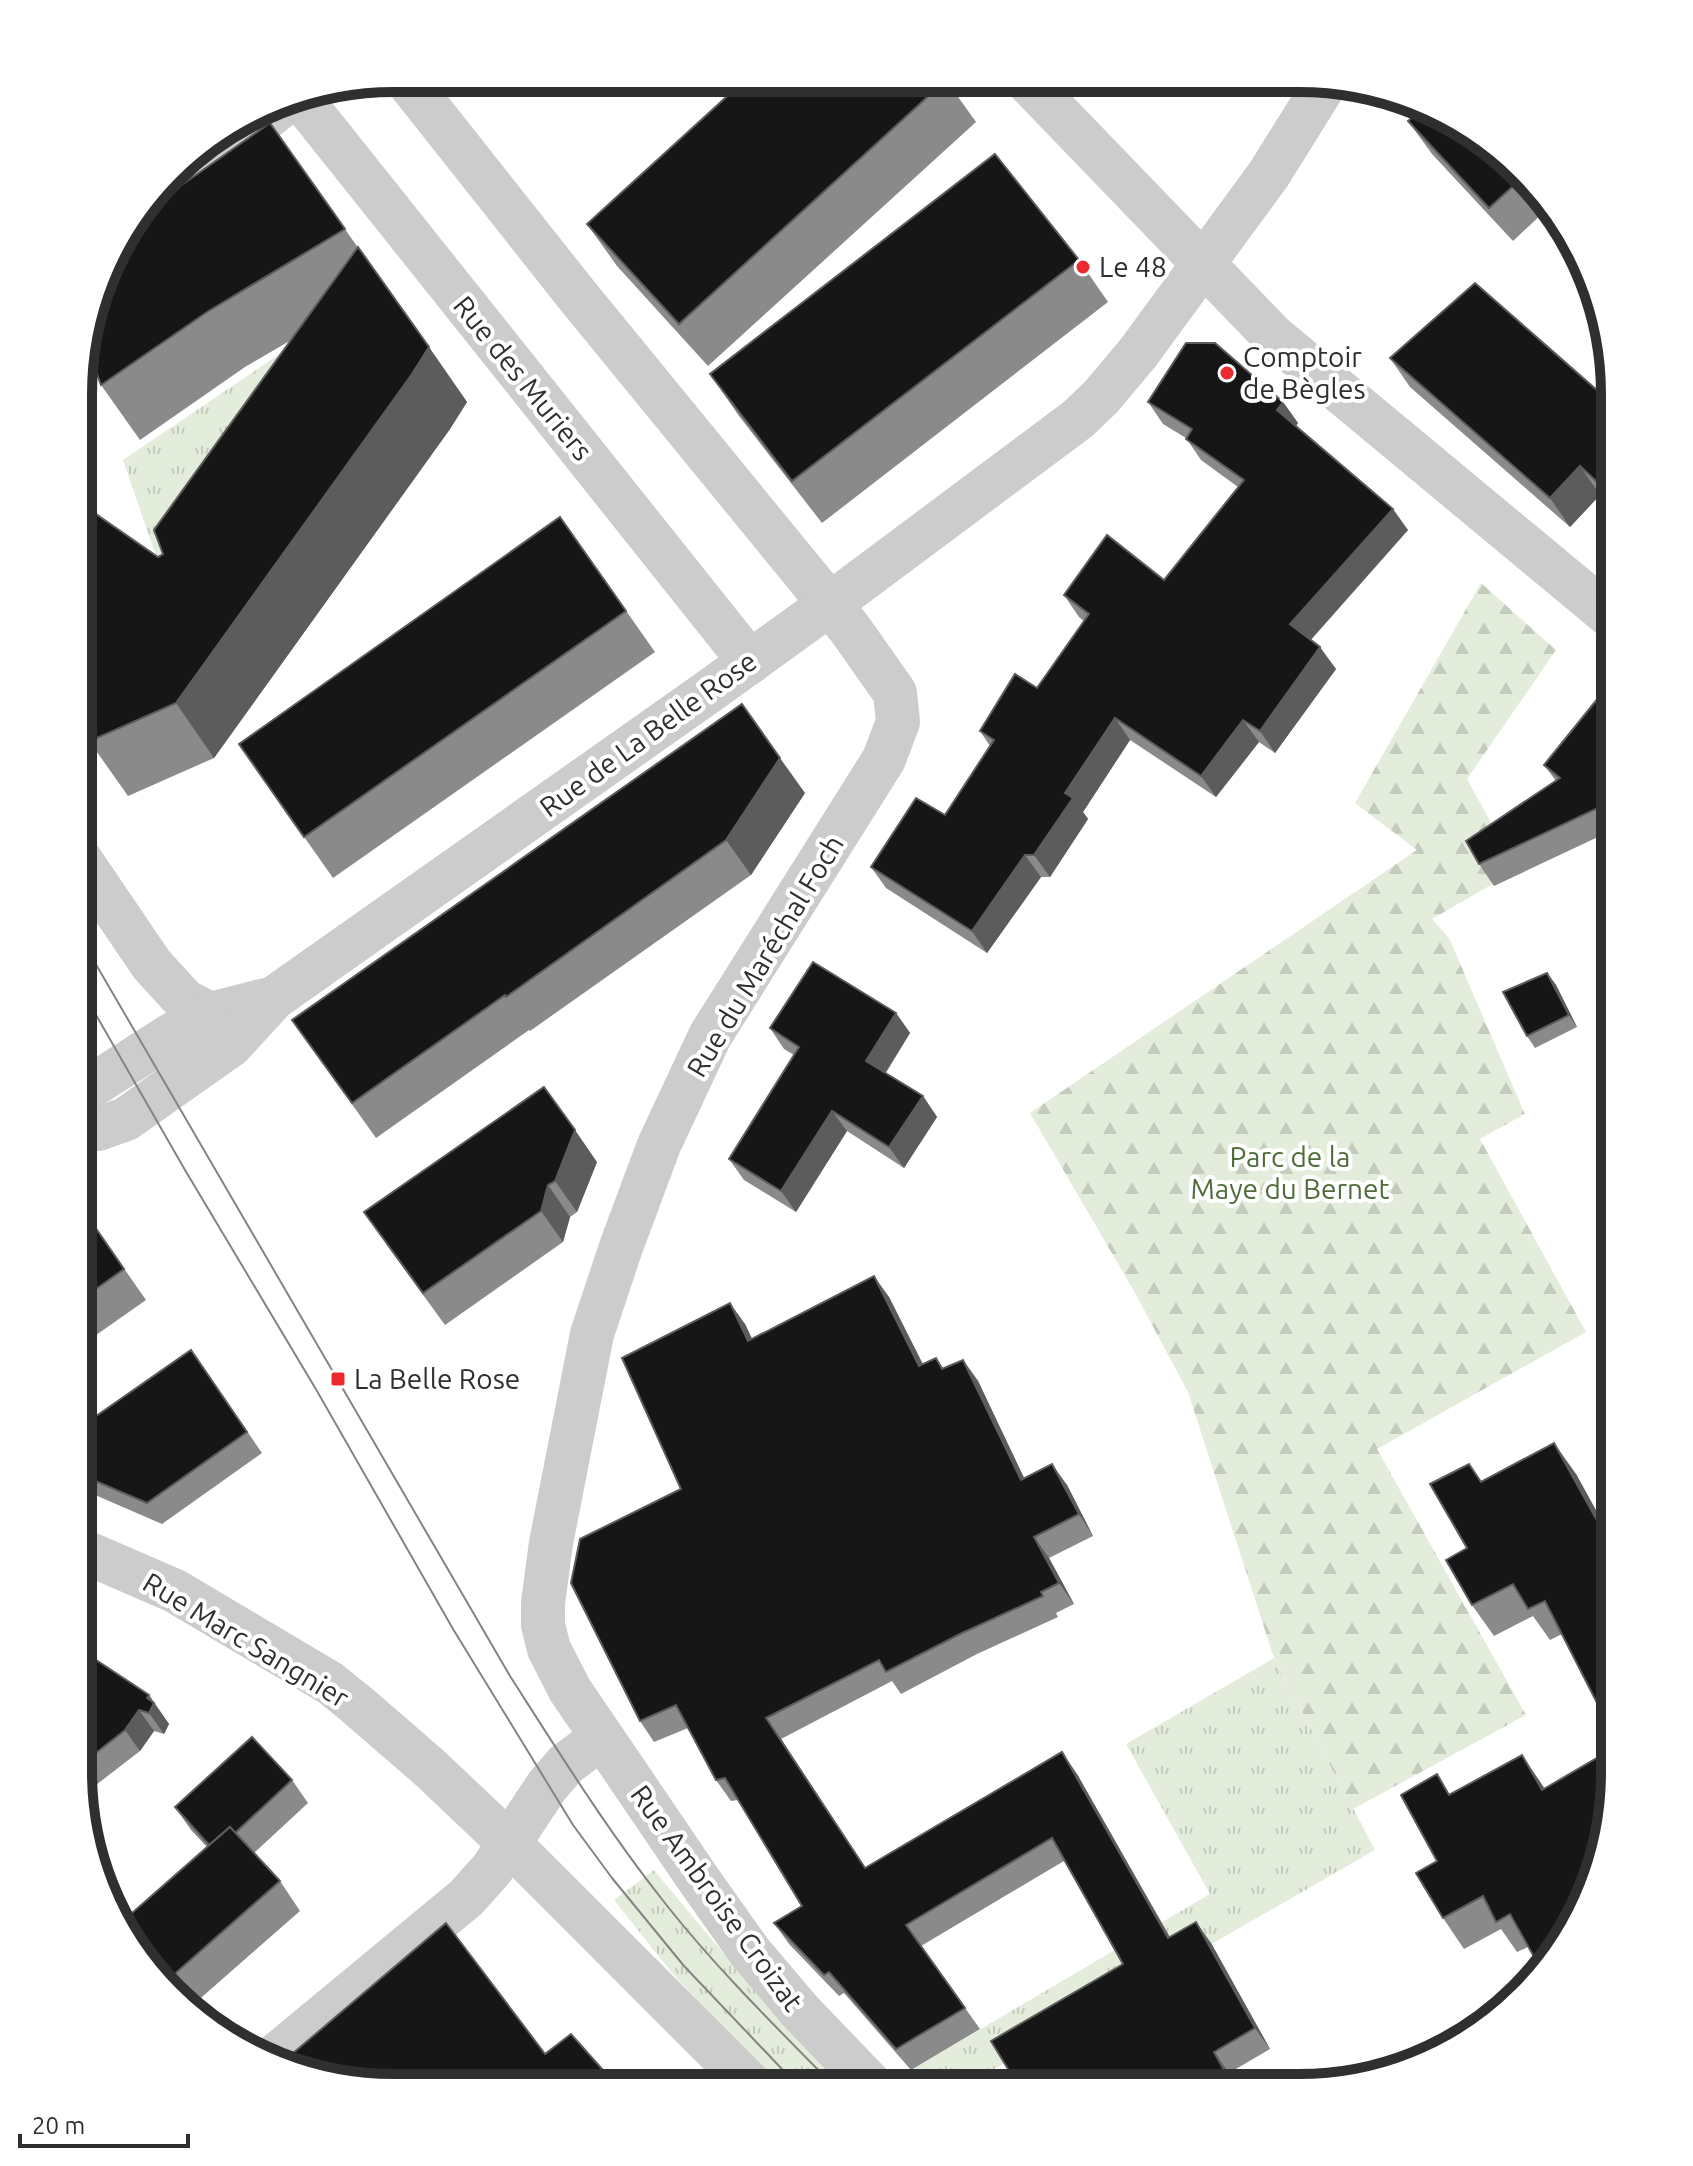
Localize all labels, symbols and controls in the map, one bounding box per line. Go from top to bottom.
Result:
place label: Le 48 [1099,251,1167,282]
marker: Le 48 [1074,258,1092,276]
street label: Rue des Muriers [448,290,599,466]
place label: Comptoir de Bègles [1243,341,1366,404]
marker: Comptoir de Bègles [1218,364,1236,382]
street label: Rue de La Belle Rose [534,645,762,822]
street label: Rue du Maréchal Foch [680,829,849,1082]
park label: Parc de la Maye du Bernet [1190,1141,1390,1204]
place label: La Belle Rose [354,1363,520,1394]
marker: La Belle Rose [329,1370,347,1388]
street label: Rue Marc Sangnier [138,1566,355,1713]
street label: Rue Ambroise Croizat [625,1779,810,2016]
scale bar [20,2098,188,2148]
text: 20 m [32,2112,85,2139]

